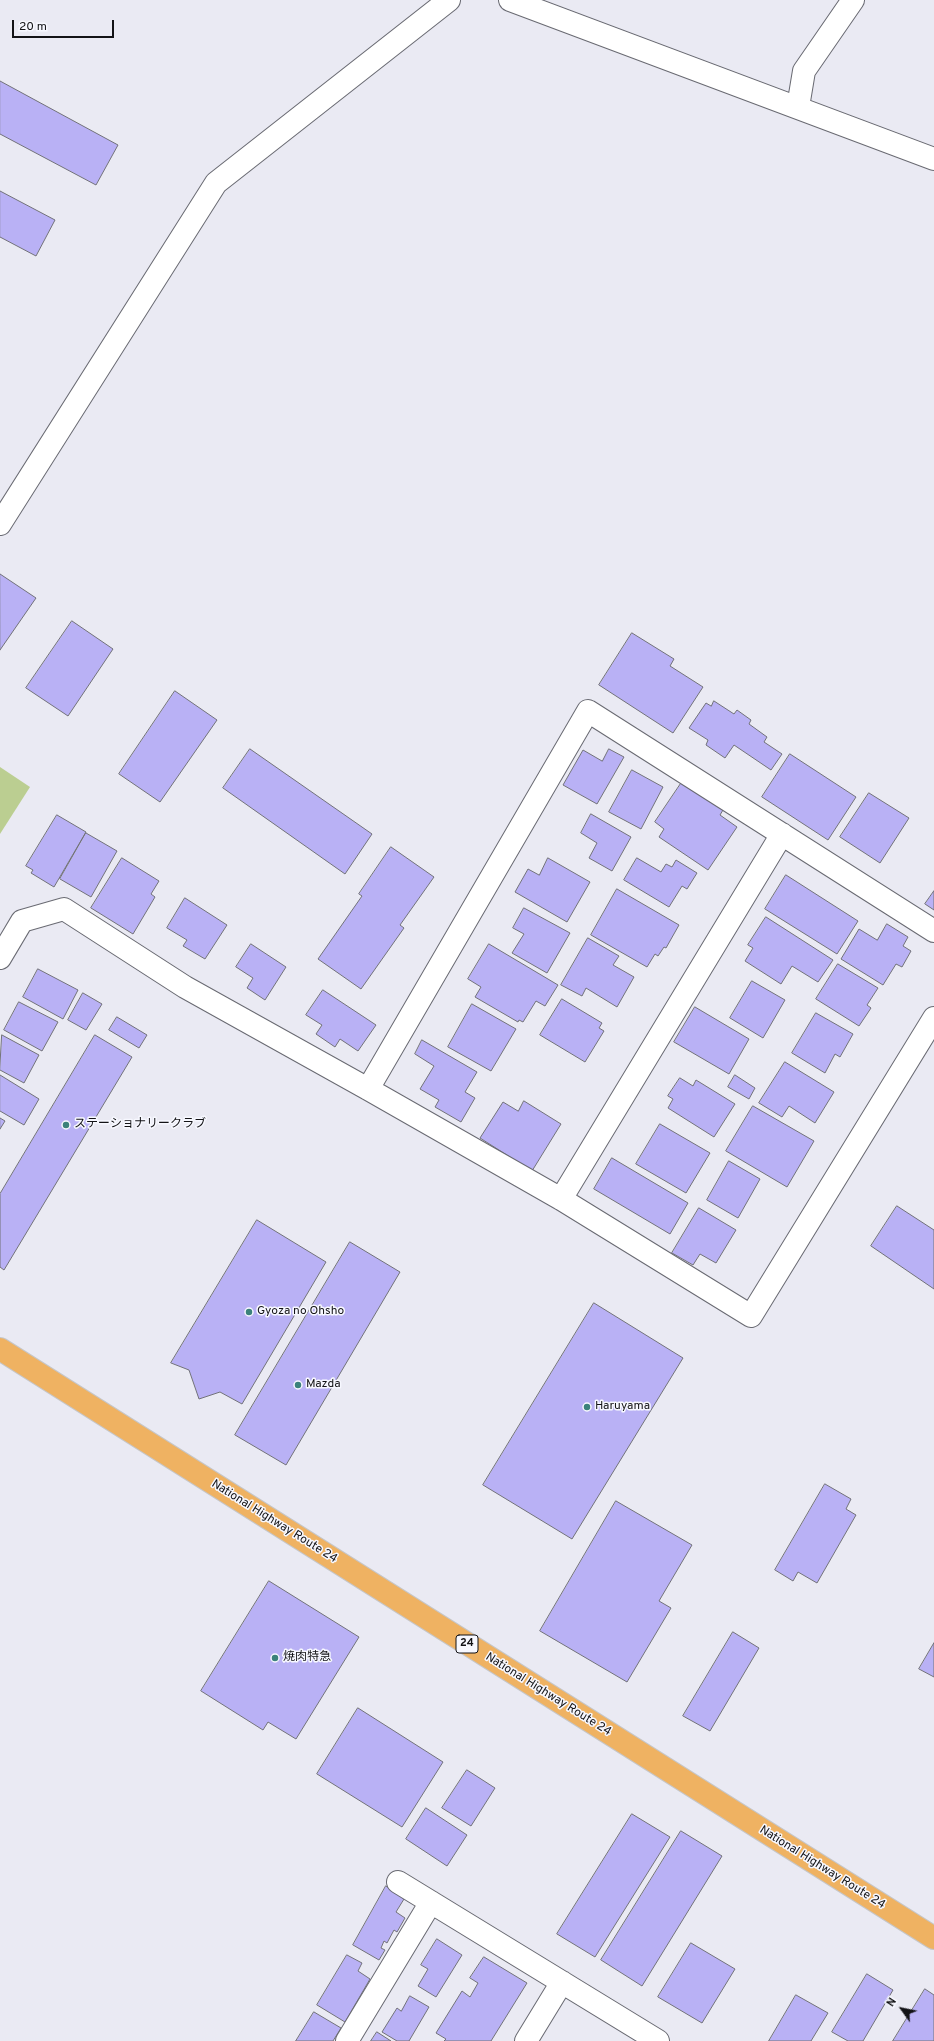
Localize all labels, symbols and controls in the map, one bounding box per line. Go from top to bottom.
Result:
scale bar [14,12,116,38]
text: 20 m [19,19,47,35]
place label: ステーショナリークラブ [74,1118,206,1132]
marker: ステーショナリークラブ [61,1120,71,1130]
place label: Gyoza no Ohsho [257,1305,344,1319]
marker: Gyoza no Ohsho [244,1307,254,1317]
place label: Mazda [306,1378,341,1392]
marker: Mazda [293,1380,303,1390]
place label: Haruyama [595,1400,650,1414]
marker: Haruyama [582,1402,592,1412]
street label: National Highway Route 24 [208,1477,340,1567]
road number: 24 [456,1635,478,1653]
street label: National Highway Route 24 [482,1650,614,1740]
place label: 焼肉特急 [283,1651,331,1665]
marker: 焼肉特急 [270,1653,280,1663]
street label: National Highway Route 24 [756,1823,888,1913]
north arrow [882,1989,922,2029]
text: N [884,1995,900,2010]

